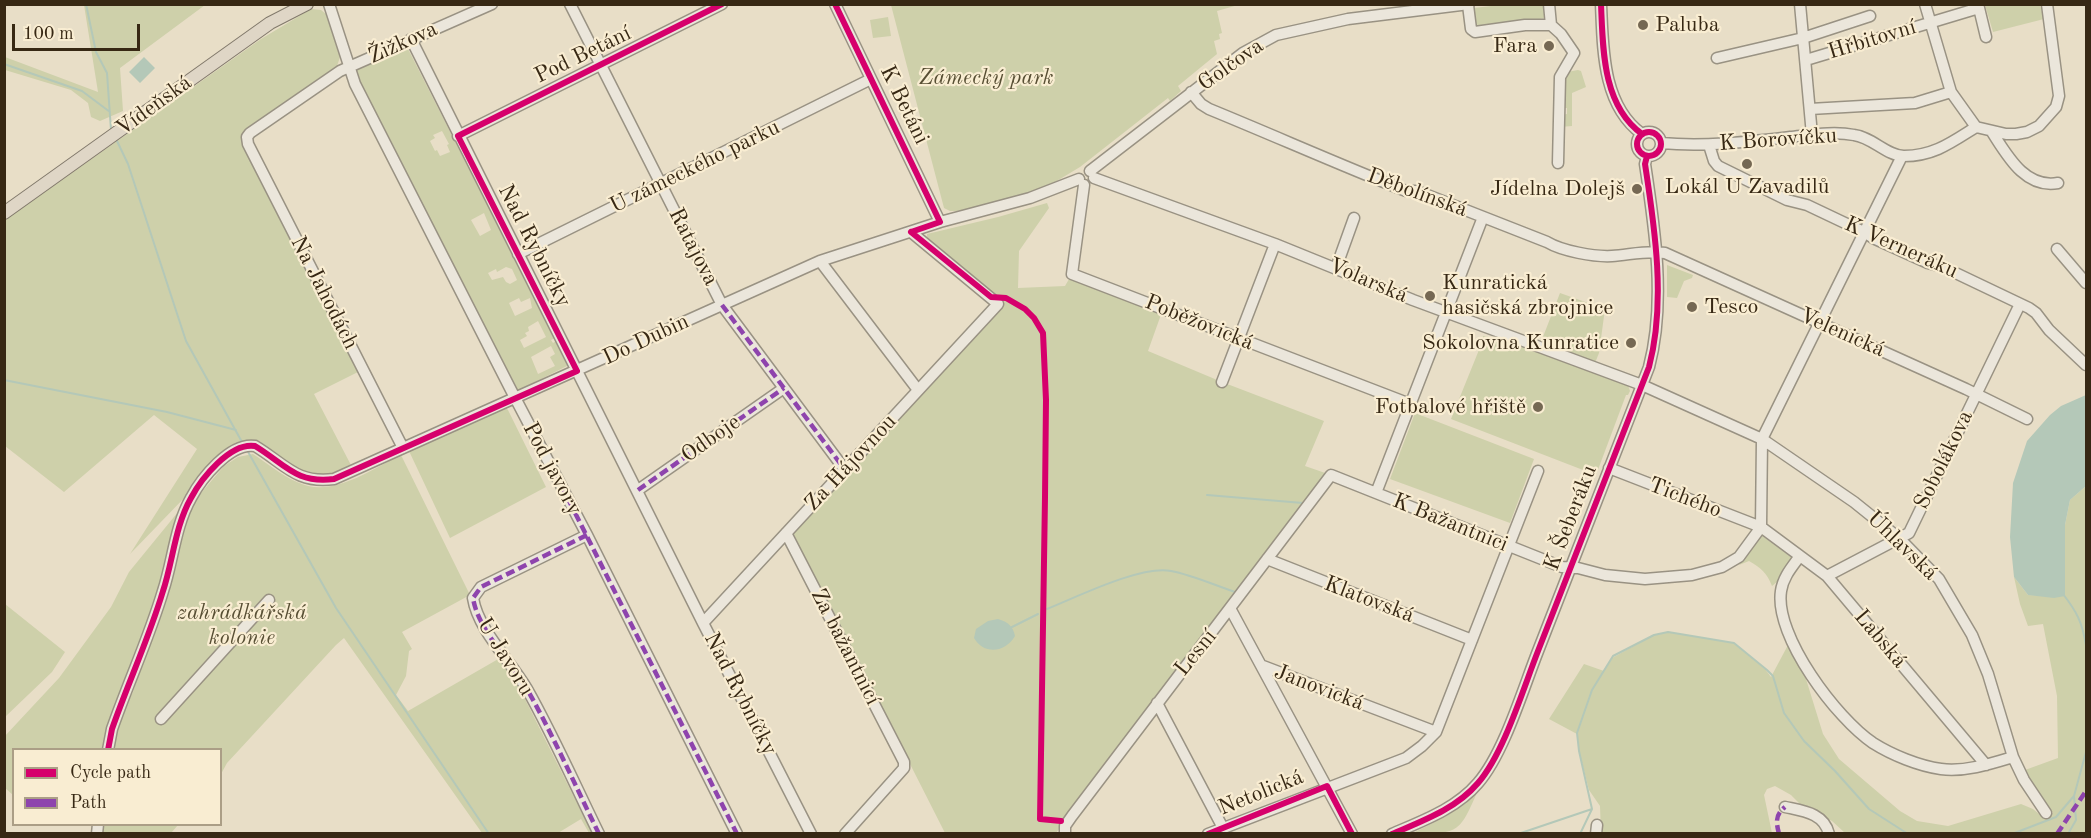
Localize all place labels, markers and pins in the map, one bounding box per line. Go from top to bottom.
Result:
place label: Paluba [1655,12,1720,38]
marker: Paluba [1636,18,1650,32]
place label: Fara [1493,33,1537,59]
marker: Fara [1542,39,1556,53]
marker: Lokál U Zavadilů [1740,157,1754,171]
place label: Lokál U Zavadilů [1665,174,1829,200]
place label: Jídelna Dolejš [1490,176,1625,202]
marker: Jídelna Dolejš [1630,182,1644,196]
place label: Kunratická hasičská zbrojnice [1442,270,1613,322]
marker: Kunratická hasičská zbrojnice [1423,289,1437,303]
place label: Tesco [1704,294,1758,320]
marker: Tesco [1685,300,1699,314]
place label: Sokolovna Kunratice [1422,330,1619,356]
marker: Sokolovna Kunratice [1624,336,1638,350]
place label: Fotbalové hřiště [1375,394,1526,420]
marker: Fotbalové hřiště [1531,400,1545,414]

